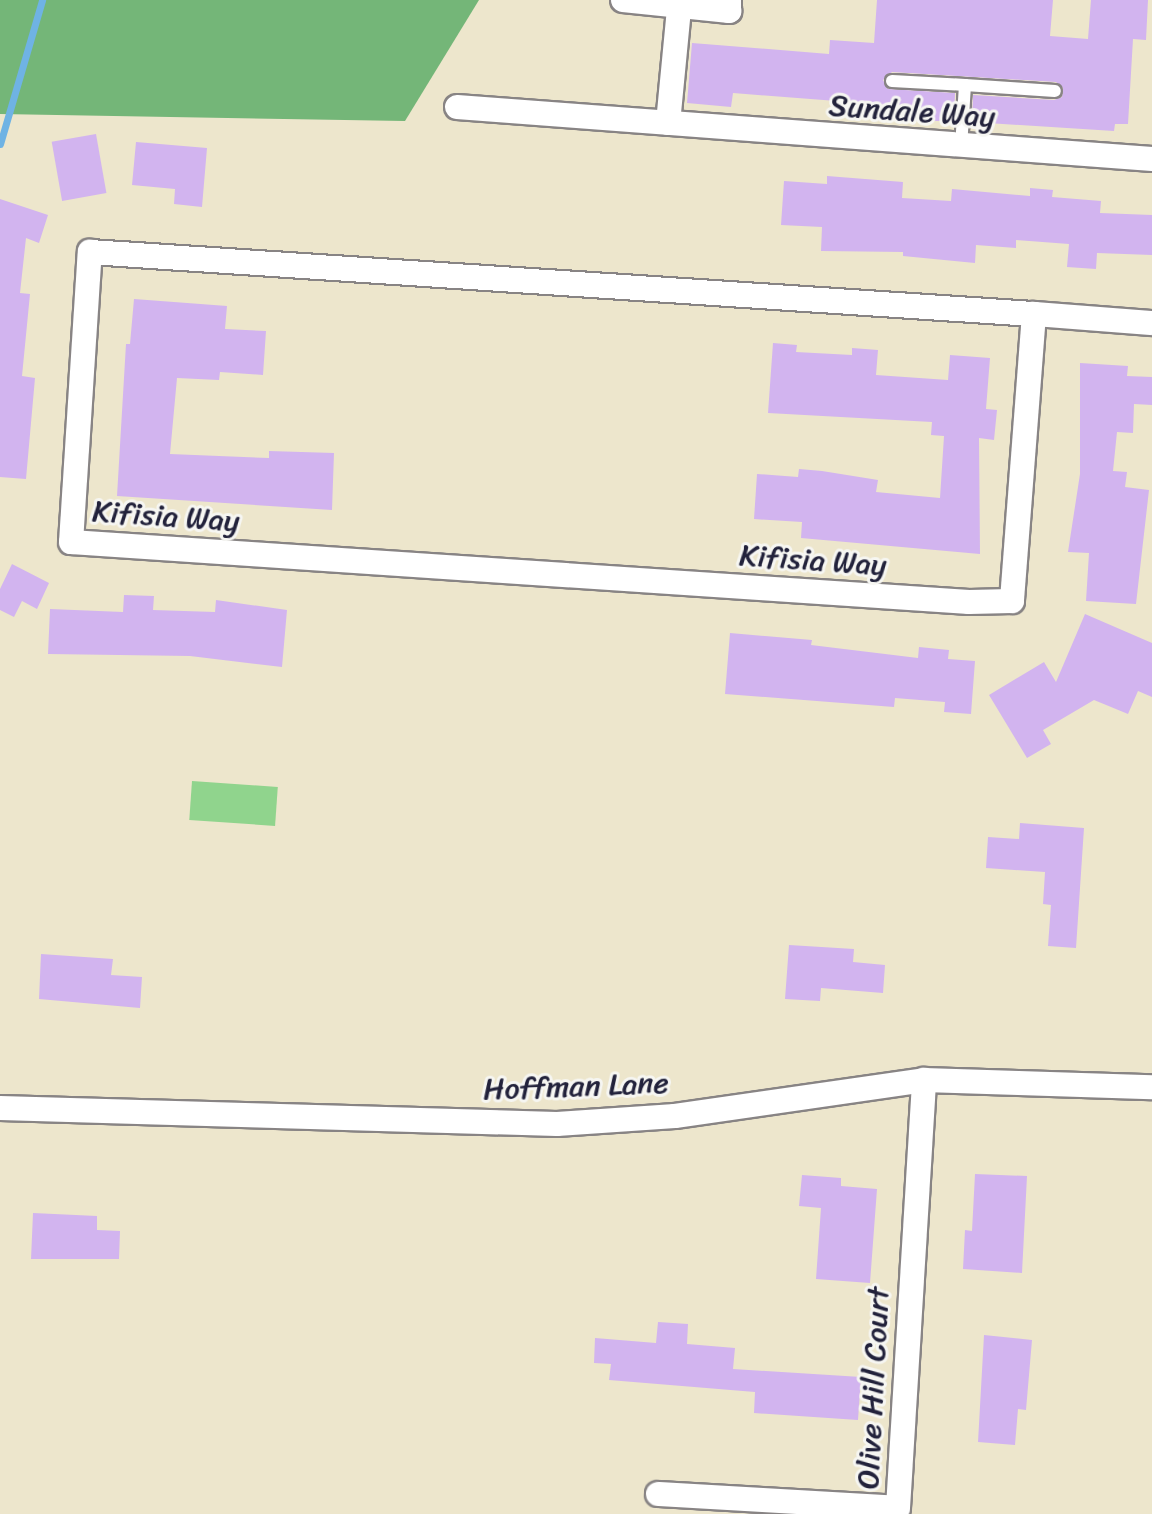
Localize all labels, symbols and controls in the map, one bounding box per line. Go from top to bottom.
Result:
street label: Sundale Way [828,87,996,135]
street label: Kifisia Way [91,493,241,539]
street label: Kifisia Way [738,537,888,583]
street label: Hoffman Lane [483,1065,669,1107]
street label: Olive Hill Court [850,1286,896,1490]

